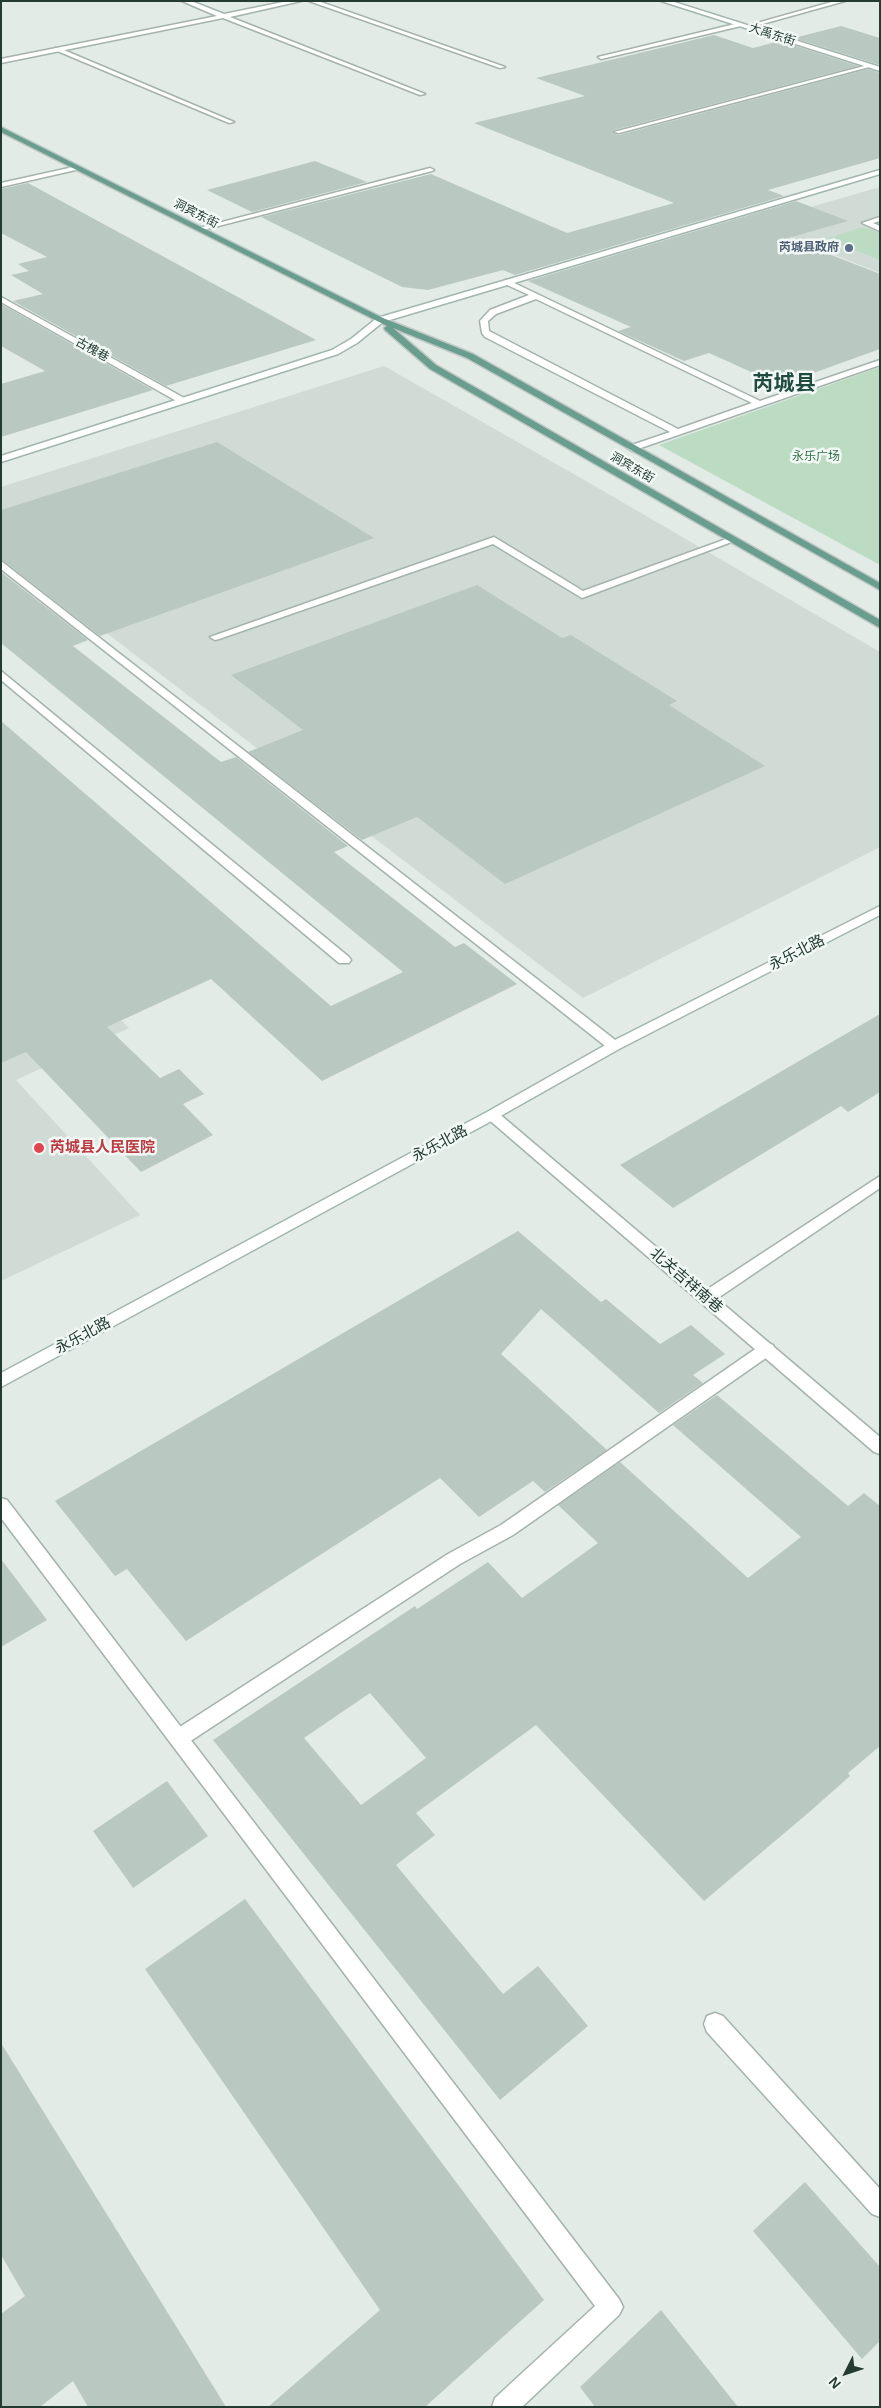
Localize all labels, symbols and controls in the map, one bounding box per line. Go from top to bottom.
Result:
street label: 大禹东街 [747,21,797,49]
street label: 洞宾东街 [171,197,221,231]
place label: 芮城县政府 [779,241,839,255]
marker: 芮城县政府 [843,242,855,254]
street label: 古槐巷 [73,335,111,365]
district label: 芮城县 [753,371,815,397]
street label: 洞宾东街 [608,450,656,486]
park label: 永乐广场 [792,450,840,464]
street label: 永乐北路 [766,931,828,975]
street label: 永乐北路 [409,1122,471,1166]
place label: 芮城县人民医院 [50,1139,155,1157]
marker: 芮城县人民医院 [32,1141,46,1155]
street label: 北关吉祥南巷 [646,1245,726,1317]
street label: 永乐北路 [52,1314,114,1358]
north arrow [821,2348,871,2398]
text: N [825,2374,844,2392]

